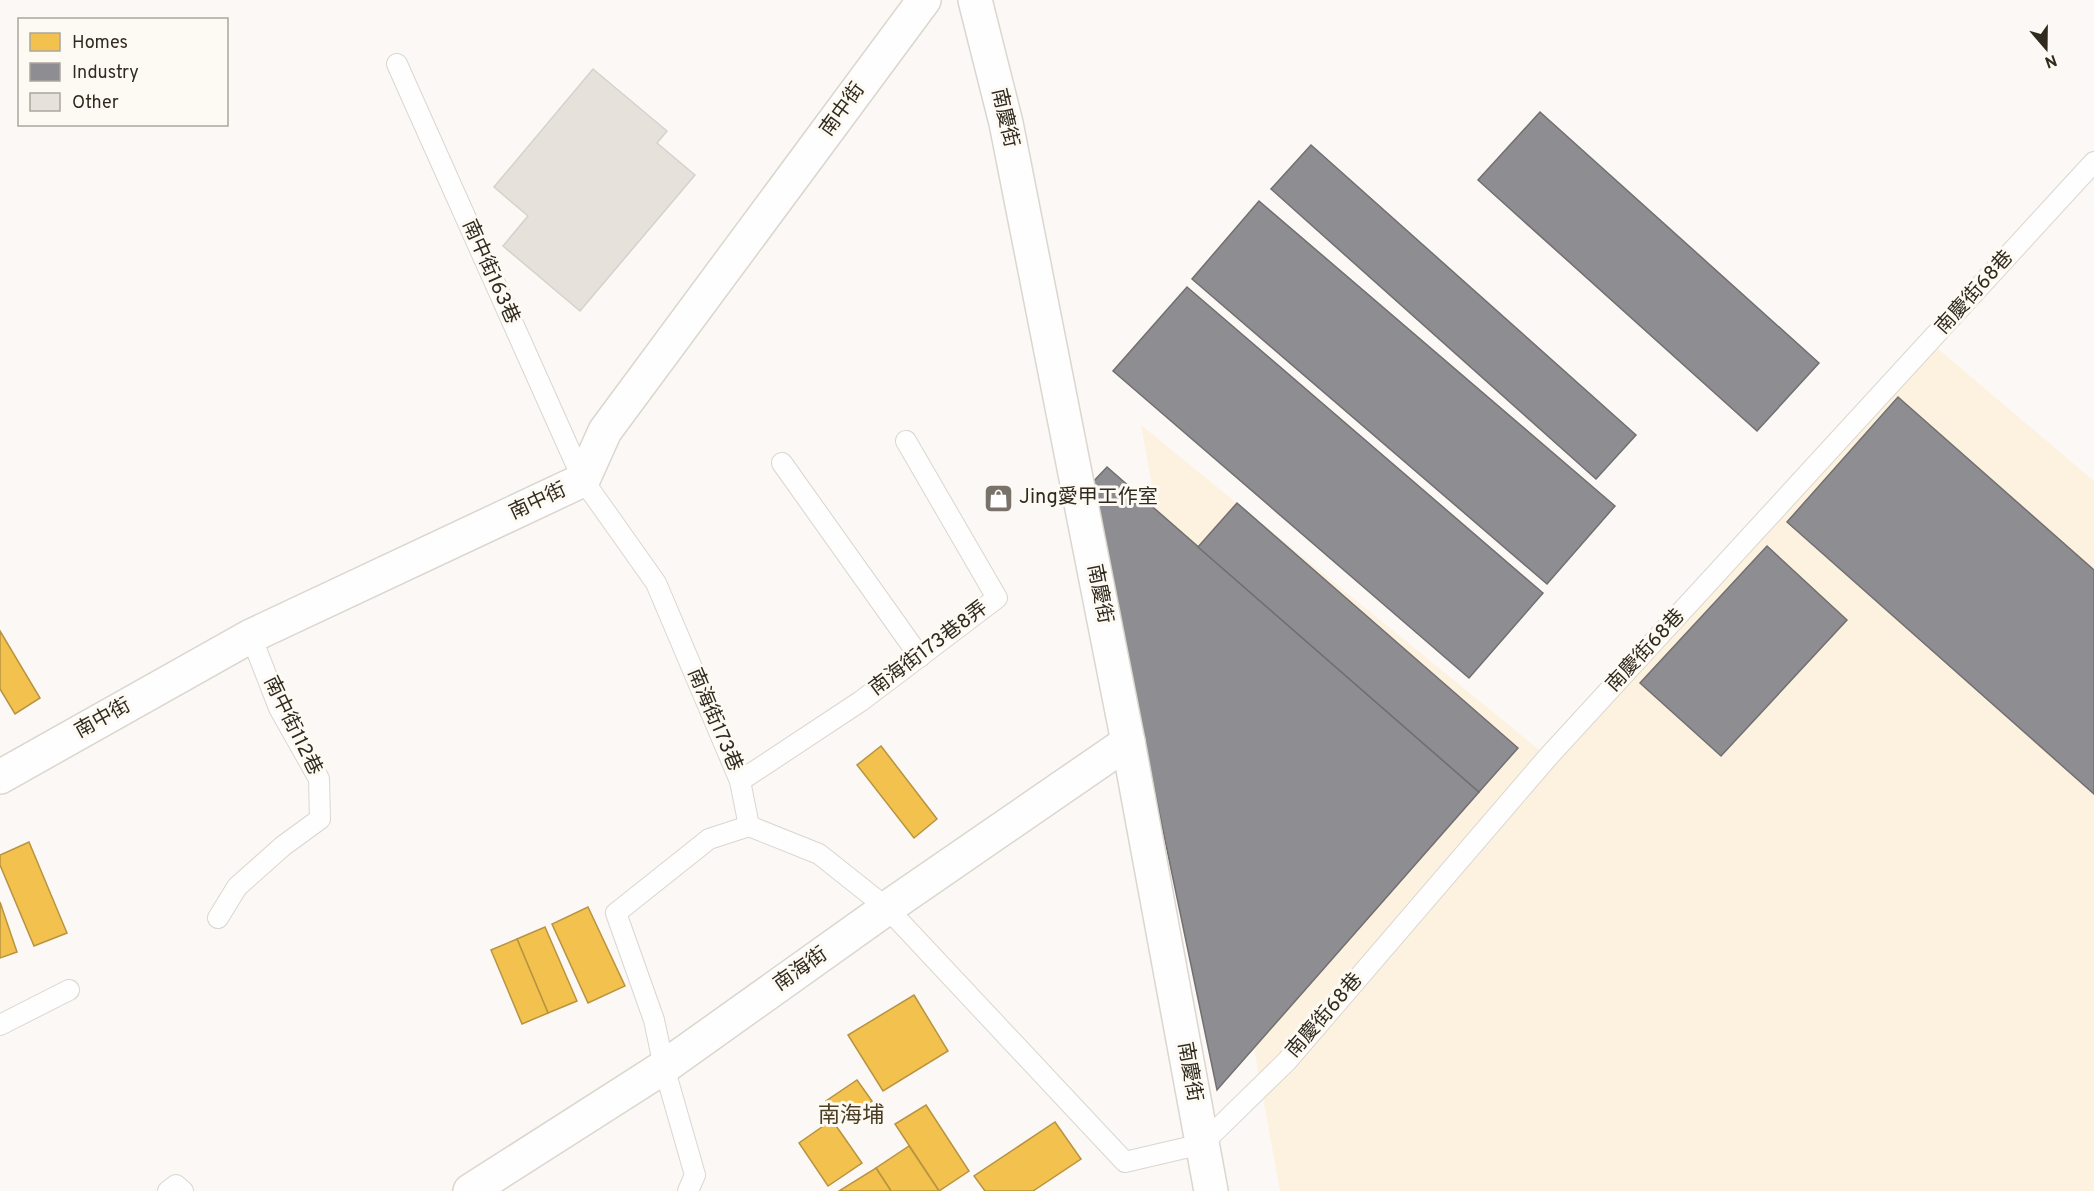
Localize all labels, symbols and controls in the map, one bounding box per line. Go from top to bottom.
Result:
legend [18,18,228,126]
north arrow [2016,18,2076,78]
text: Homes [72,32,128,55]
text: N [2042,49,2059,72]
text: Industry [72,62,139,85]
street label: 南中街 [815,78,871,142]
street label: 南慶街 [985,86,1023,150]
text: Other [72,92,119,115]
street label: 南中街163巷 [455,216,525,328]
street label: 南慶街68巷 [1930,246,2020,340]
street label: 南中街 [505,478,571,526]
shop icon: Jing愛甲工作室 [982,482,1014,514]
place label: Jing愛甲工作室 [1019,485,1158,511]
street label: 南慶街 [1081,562,1117,626]
street label: 南海街173巷8弄 [865,596,993,702]
street label: 南慶街68巷 [1601,604,1691,698]
street label: 南海街173巷 [681,664,747,776]
street label: 南中街112巷 [257,672,327,780]
street label: 南中街 [70,693,136,745]
street label: 南海街 [769,942,833,998]
street label: 南慶街68巷 [1281,968,1369,1064]
street label: 南慶街 [1171,1040,1207,1104]
district label: 南海埔 [818,1103,884,1130]

